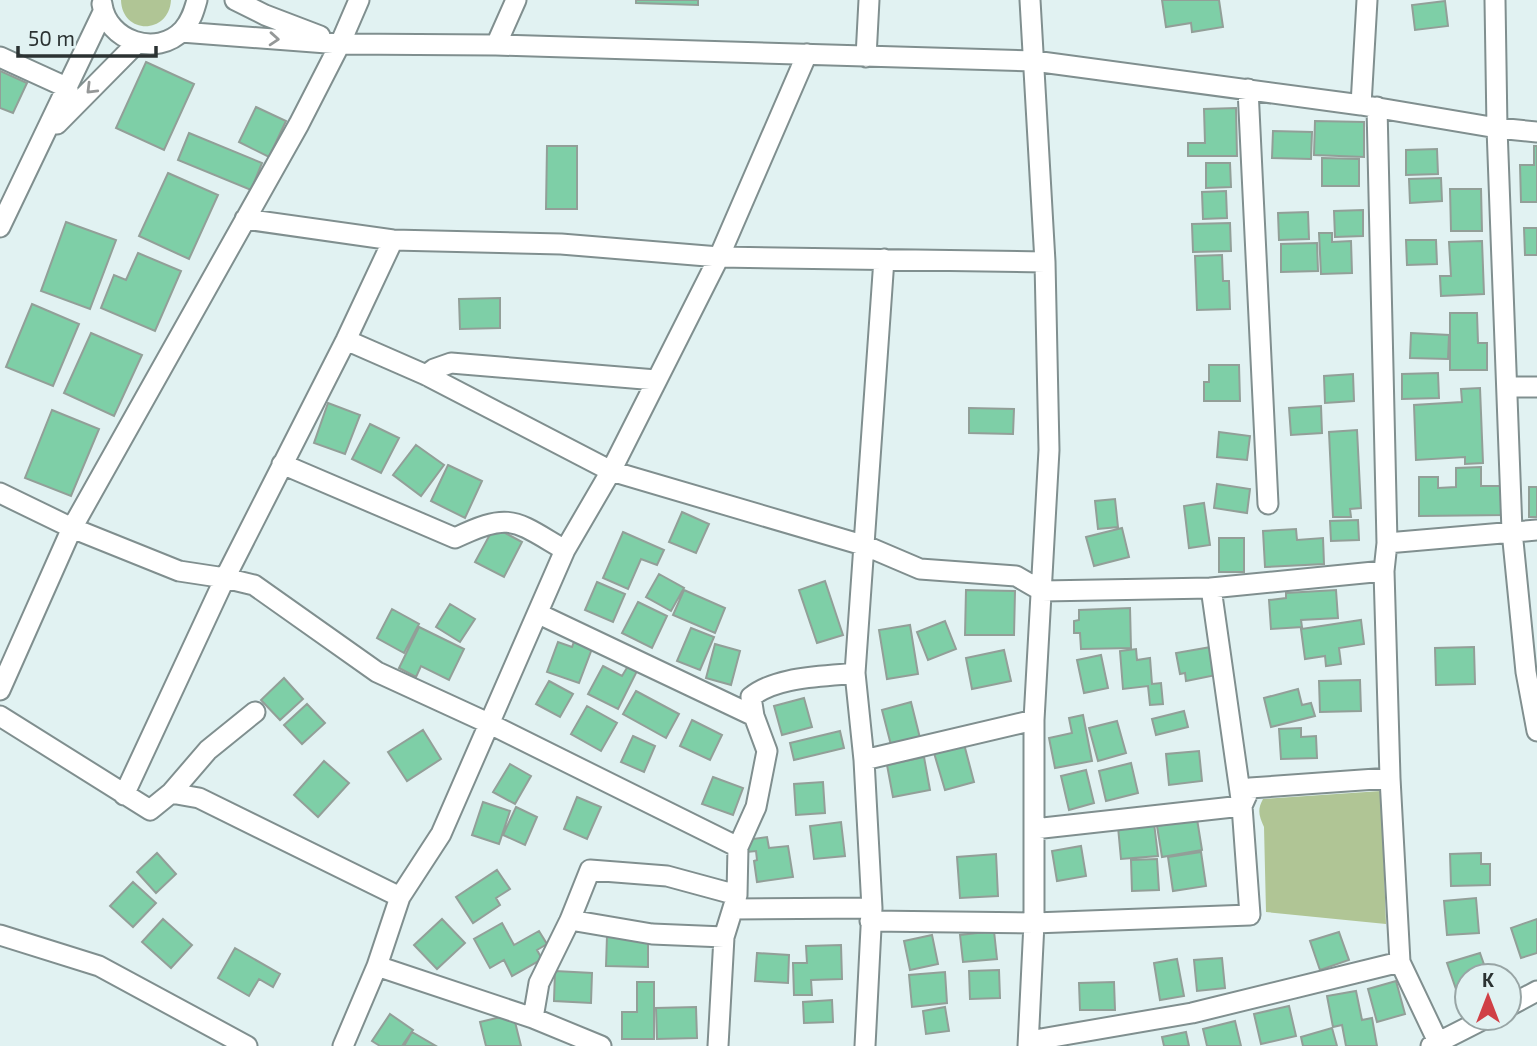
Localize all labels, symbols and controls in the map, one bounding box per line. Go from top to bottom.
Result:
scale bar [18,14,156,58]
text: 50 m [28,25,75,50]
one-way arrow [268,31,279,46]
one-way arrow [87,80,100,93]
north arrow [1453,962,1523,1032]
text: K [1482,968,1494,991]

